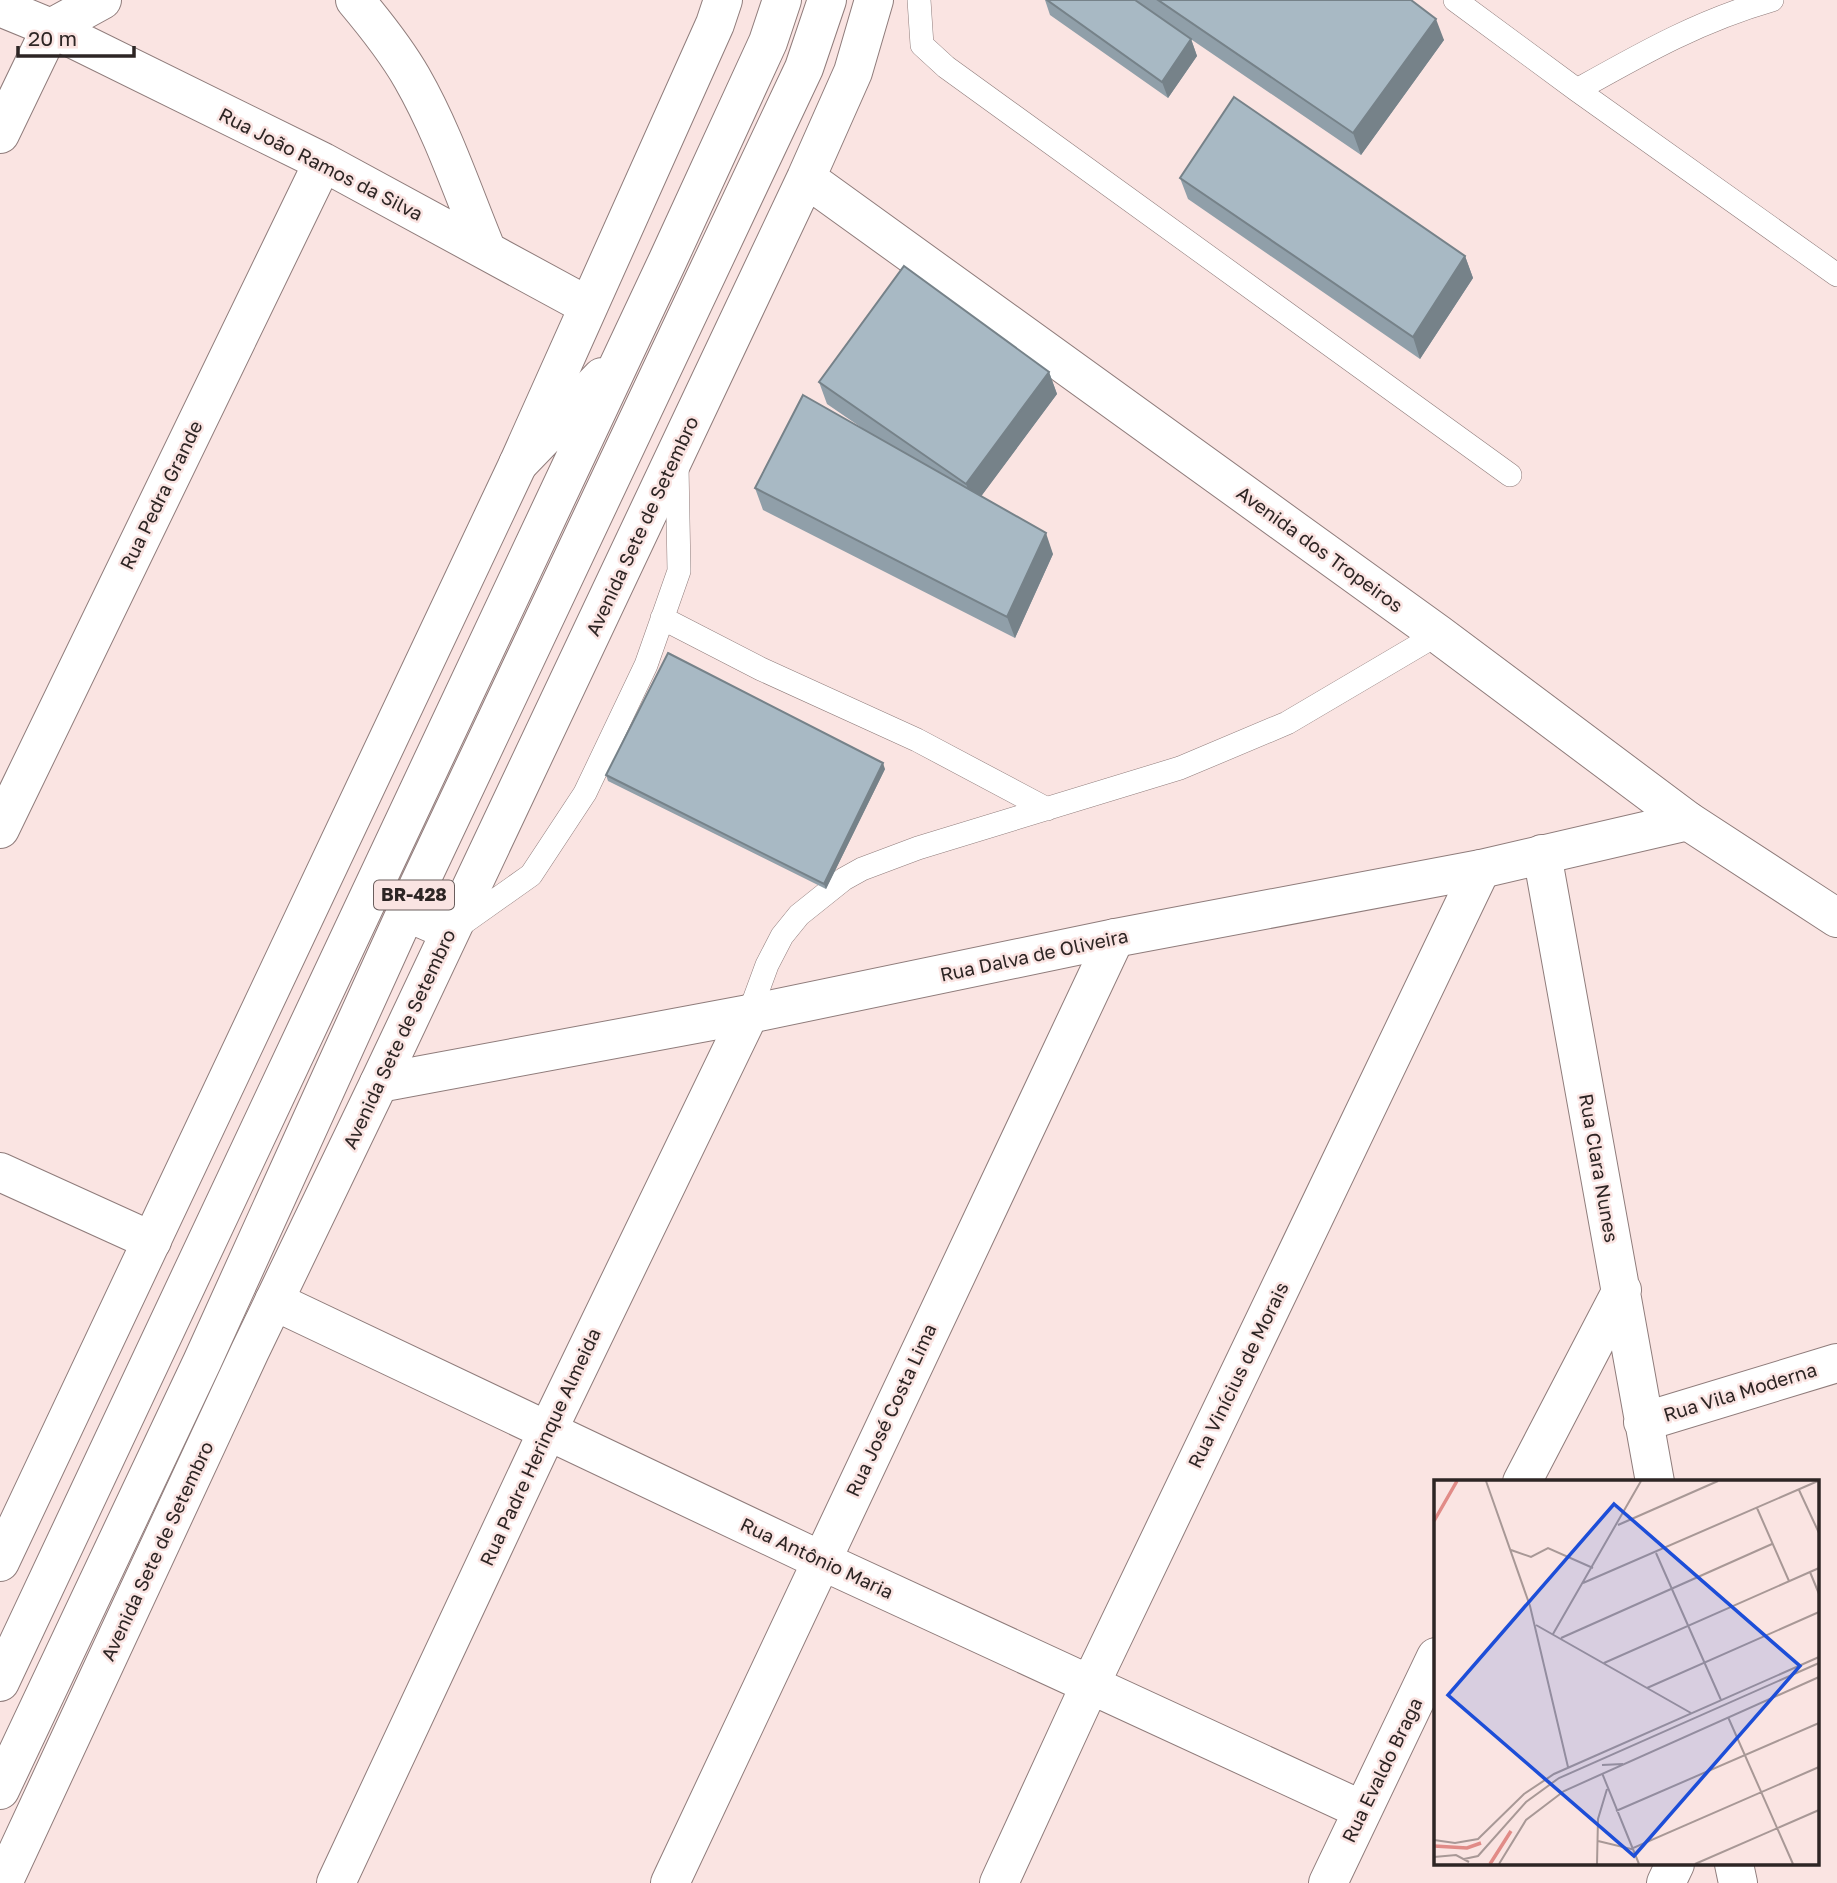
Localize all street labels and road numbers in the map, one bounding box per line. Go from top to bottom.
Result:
street label: Rua João Ramos da Silva [215,102,427,225]
street label: Avenida Sete de Setembro [580,412,703,639]
street label: Rua Pedra Grande [115,417,207,573]
street label: Avenida dos Tropeiros [1233,481,1408,617]
road number: BR-428 [374,880,454,910]
street label: Rua Dalva de Oliveira [938,923,1130,986]
street label: Avenida Sete de Setembro [337,925,460,1152]
street label: Rua Clara Nunes [1575,1092,1624,1244]
street label: Rua Vinícius de Morais [1182,1278,1293,1472]
street label: Rua José Costa Lima [840,1320,941,1500]
street label: Rua Padre Herinque Almeida [474,1324,605,1569]
street label: Rua Vila Moderna [1660,1357,1819,1426]
street label: Avenida Sete de Setembro [95,1437,218,1664]
street label: Rua Antônio Maria [737,1512,897,1603]
street label: Rua Evaldo Braga [1336,1693,1427,1846]

